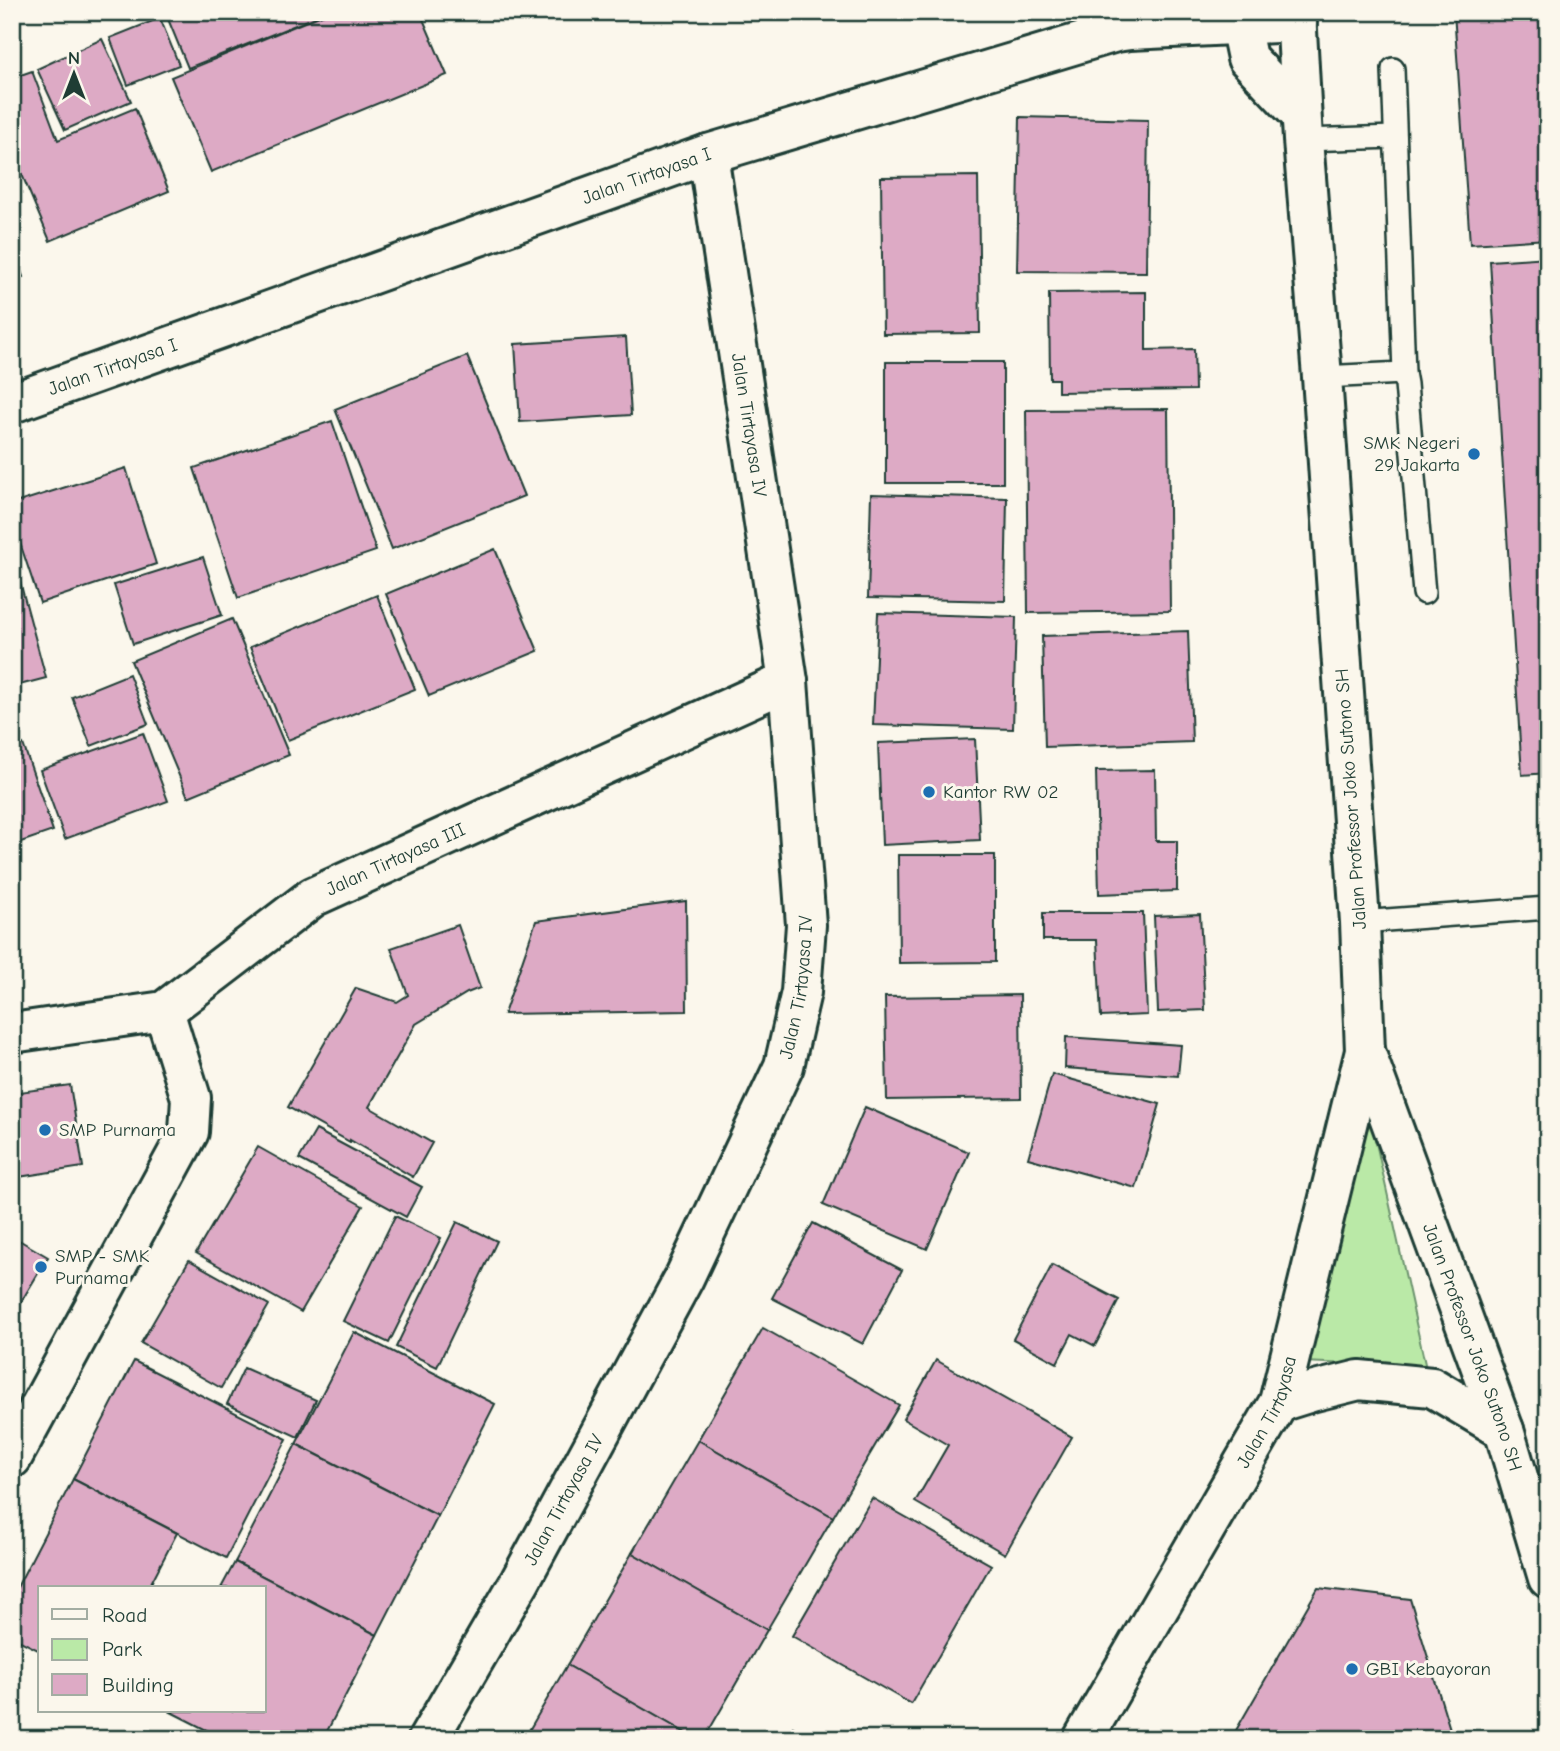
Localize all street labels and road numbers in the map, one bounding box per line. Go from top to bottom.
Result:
street label: Jalan Tirtayasa I [579,143,714,209]
street label: Jalan Tirtayasa I [45,334,180,400]
street label: Jalan Tirtayasa IV [727,351,771,499]
street label: Jalan Professor Joko Sutono SH [1331,668,1371,930]
street label: Jalan Tirtayasa III [323,818,469,901]
street label: Jalan Tirtayasa IV [775,914,817,1061]
street label: Jalan Professor Joko Sutono SH [1418,1220,1527,1474]
street label: Jalan Tirtayasa [1232,1354,1301,1472]
street label: Jalan Tirtayasa IV [520,1430,609,1569]

